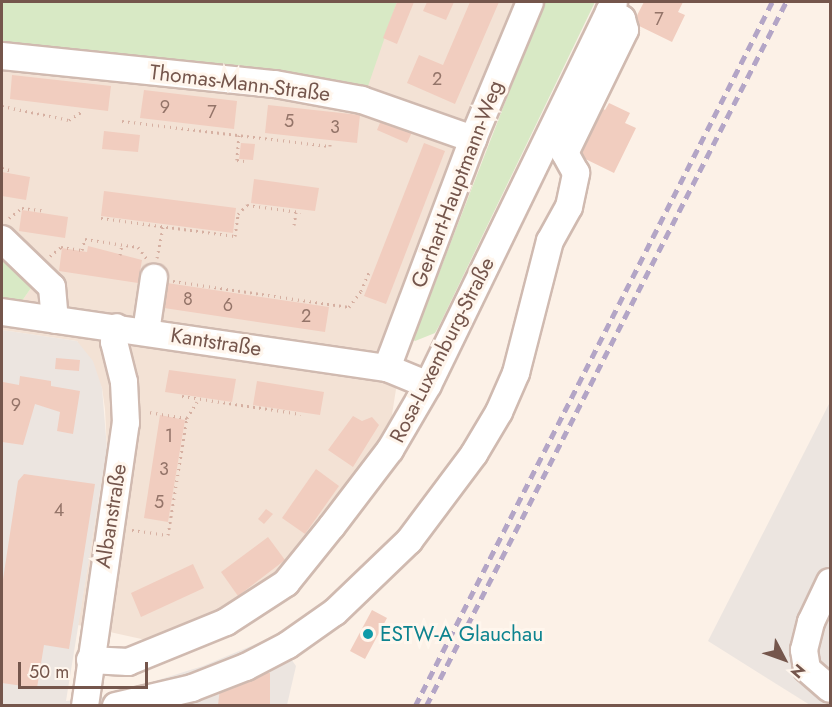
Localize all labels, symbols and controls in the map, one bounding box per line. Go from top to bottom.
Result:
house number: 7 [654,8,664,30]
street label: Thomas-Mann-Straße [148,59,332,107]
house number: 2 [432,68,442,90]
street label: Gerhart-Hauptmann-Weg [406,77,508,291]
house number: 9 [160,96,170,118]
house number: 7 [207,101,217,123]
house number: 5 [284,110,294,132]
house number: 3 [330,116,340,138]
street label: Rosa-Luxemburg-Straße [384,253,500,447]
house number: 8 [183,288,193,310]
house number: 6 [223,294,233,316]
house number: 2 [301,305,311,327]
street label: Kantstraße [169,322,263,362]
house number: 9 [11,394,21,416]
house number: 1 [165,425,173,447]
house number: 3 [159,458,169,480]
street label: Albanstraße [90,462,132,570]
house number: 5 [154,491,164,513]
house number: 4 [54,499,64,521]
place label: ESTW-A Glauchau [380,621,543,647]
marker: ESTW-A Glauchau [361,627,375,641]
north arrow [754,629,814,689]
scale bar [21,650,152,688]
text: 50 m [29,659,69,685]
text: N [785,659,811,683]

